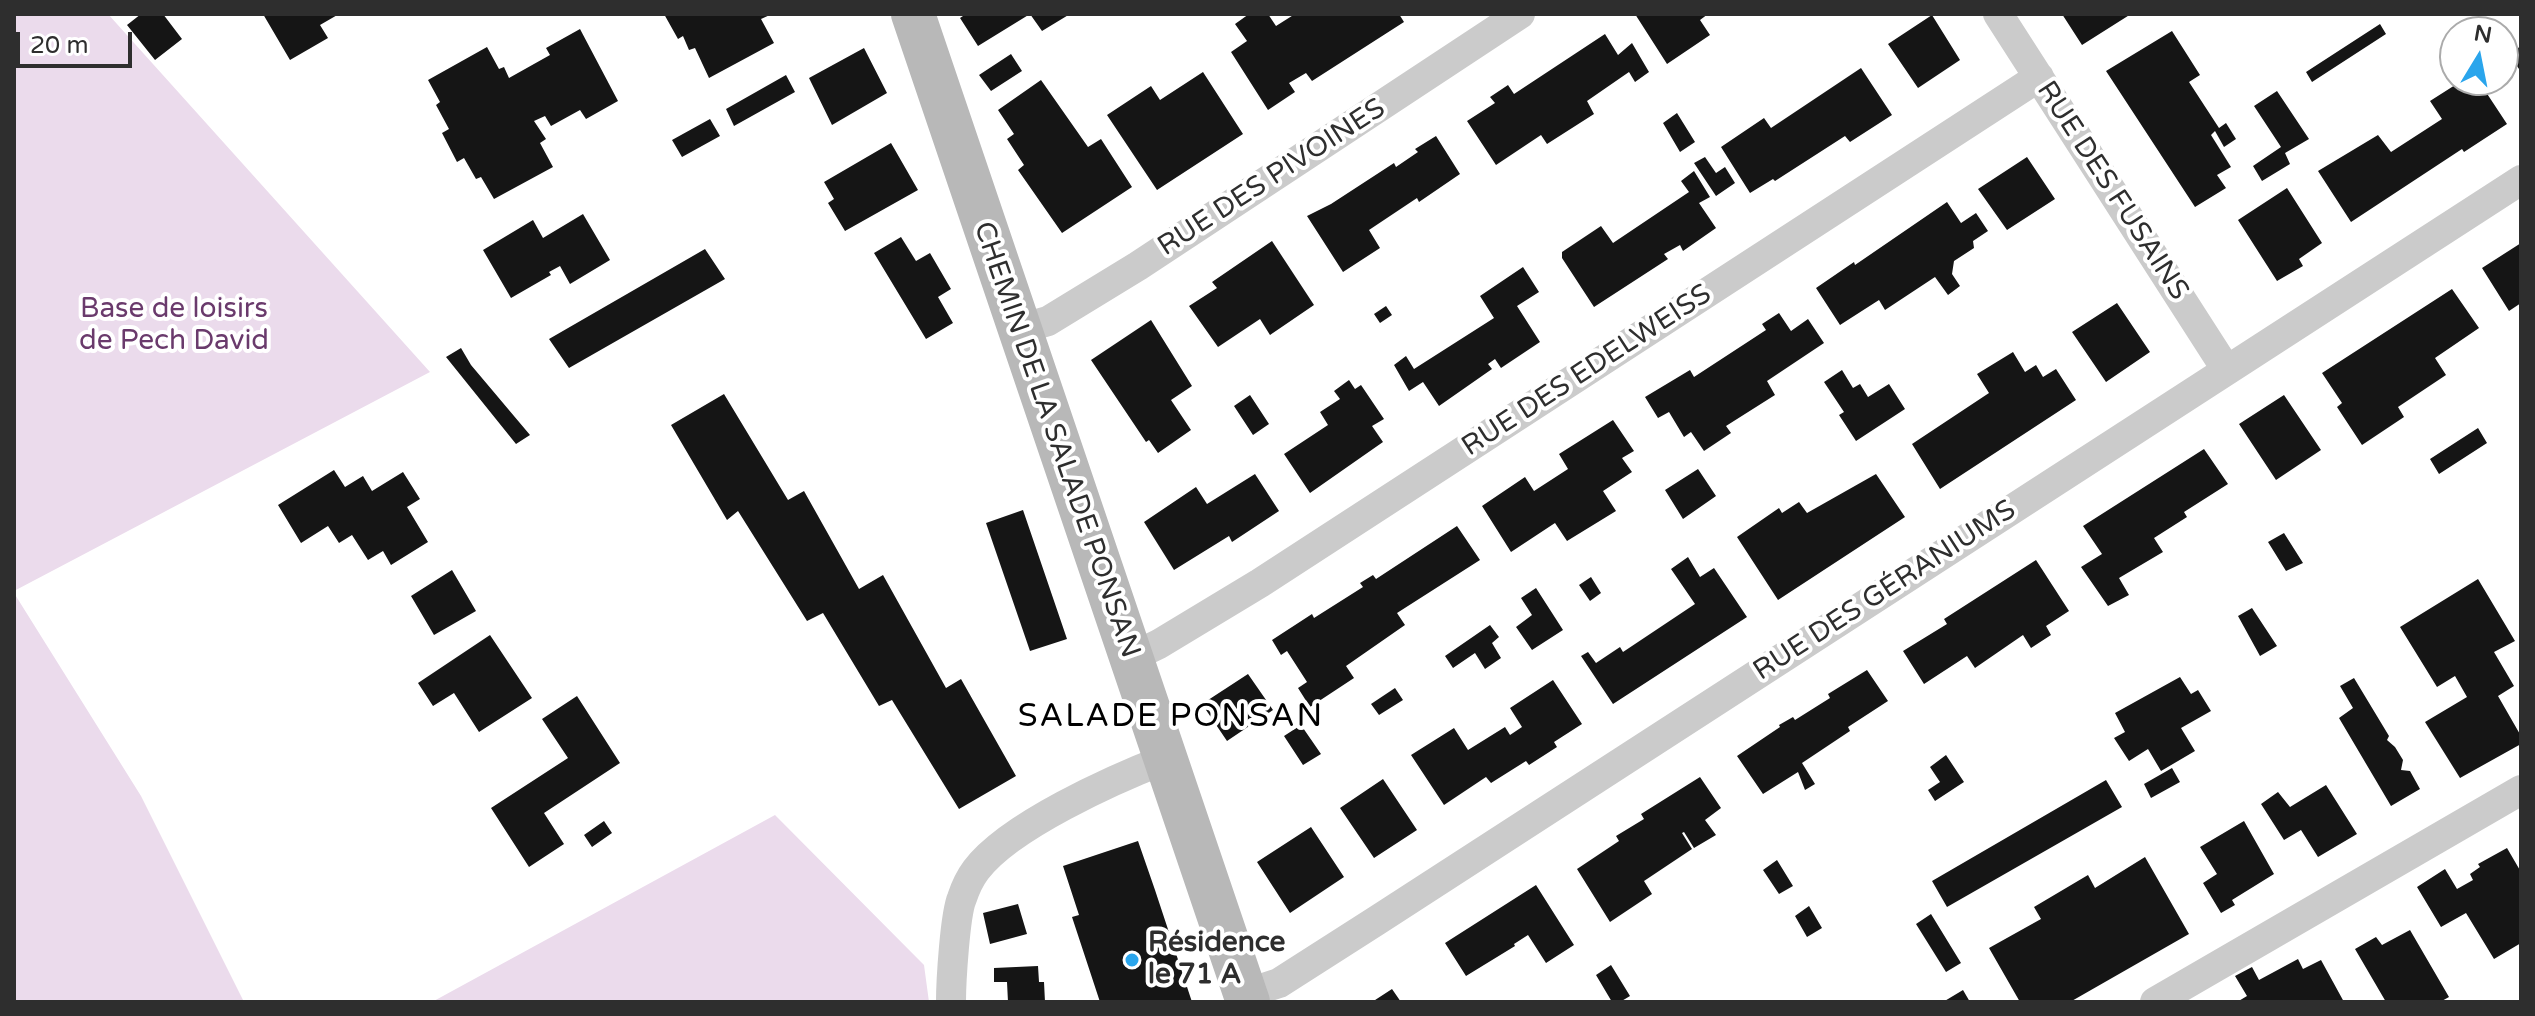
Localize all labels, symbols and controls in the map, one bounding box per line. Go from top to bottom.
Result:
scale bar [20,16,136,66]
north arrow [2439,16,2519,96]
text: N [2472,20,2494,49]
text: 20 m [30,31,88,60]
street label: RUE DES FUSAINS [2029,75,2195,307]
street label: RUE DES PIVOINES [1152,92,1392,264]
street label: CHEMIN DE LA SALADE PONSAN [965,218,1147,662]
street label: RUE DES EDELWEISS [1456,278,1718,464]
park label: Base de loisirs de Pech David [79,293,269,359]
street label: RUE DES GÉRANIUMS [1748,494,2022,688]
district label: SALADE PONSAN [1018,699,1324,737]
place label: Résidence le 71 A [1148,927,1285,993]
marker: Résidence le 71 A [1123,951,1141,969]

